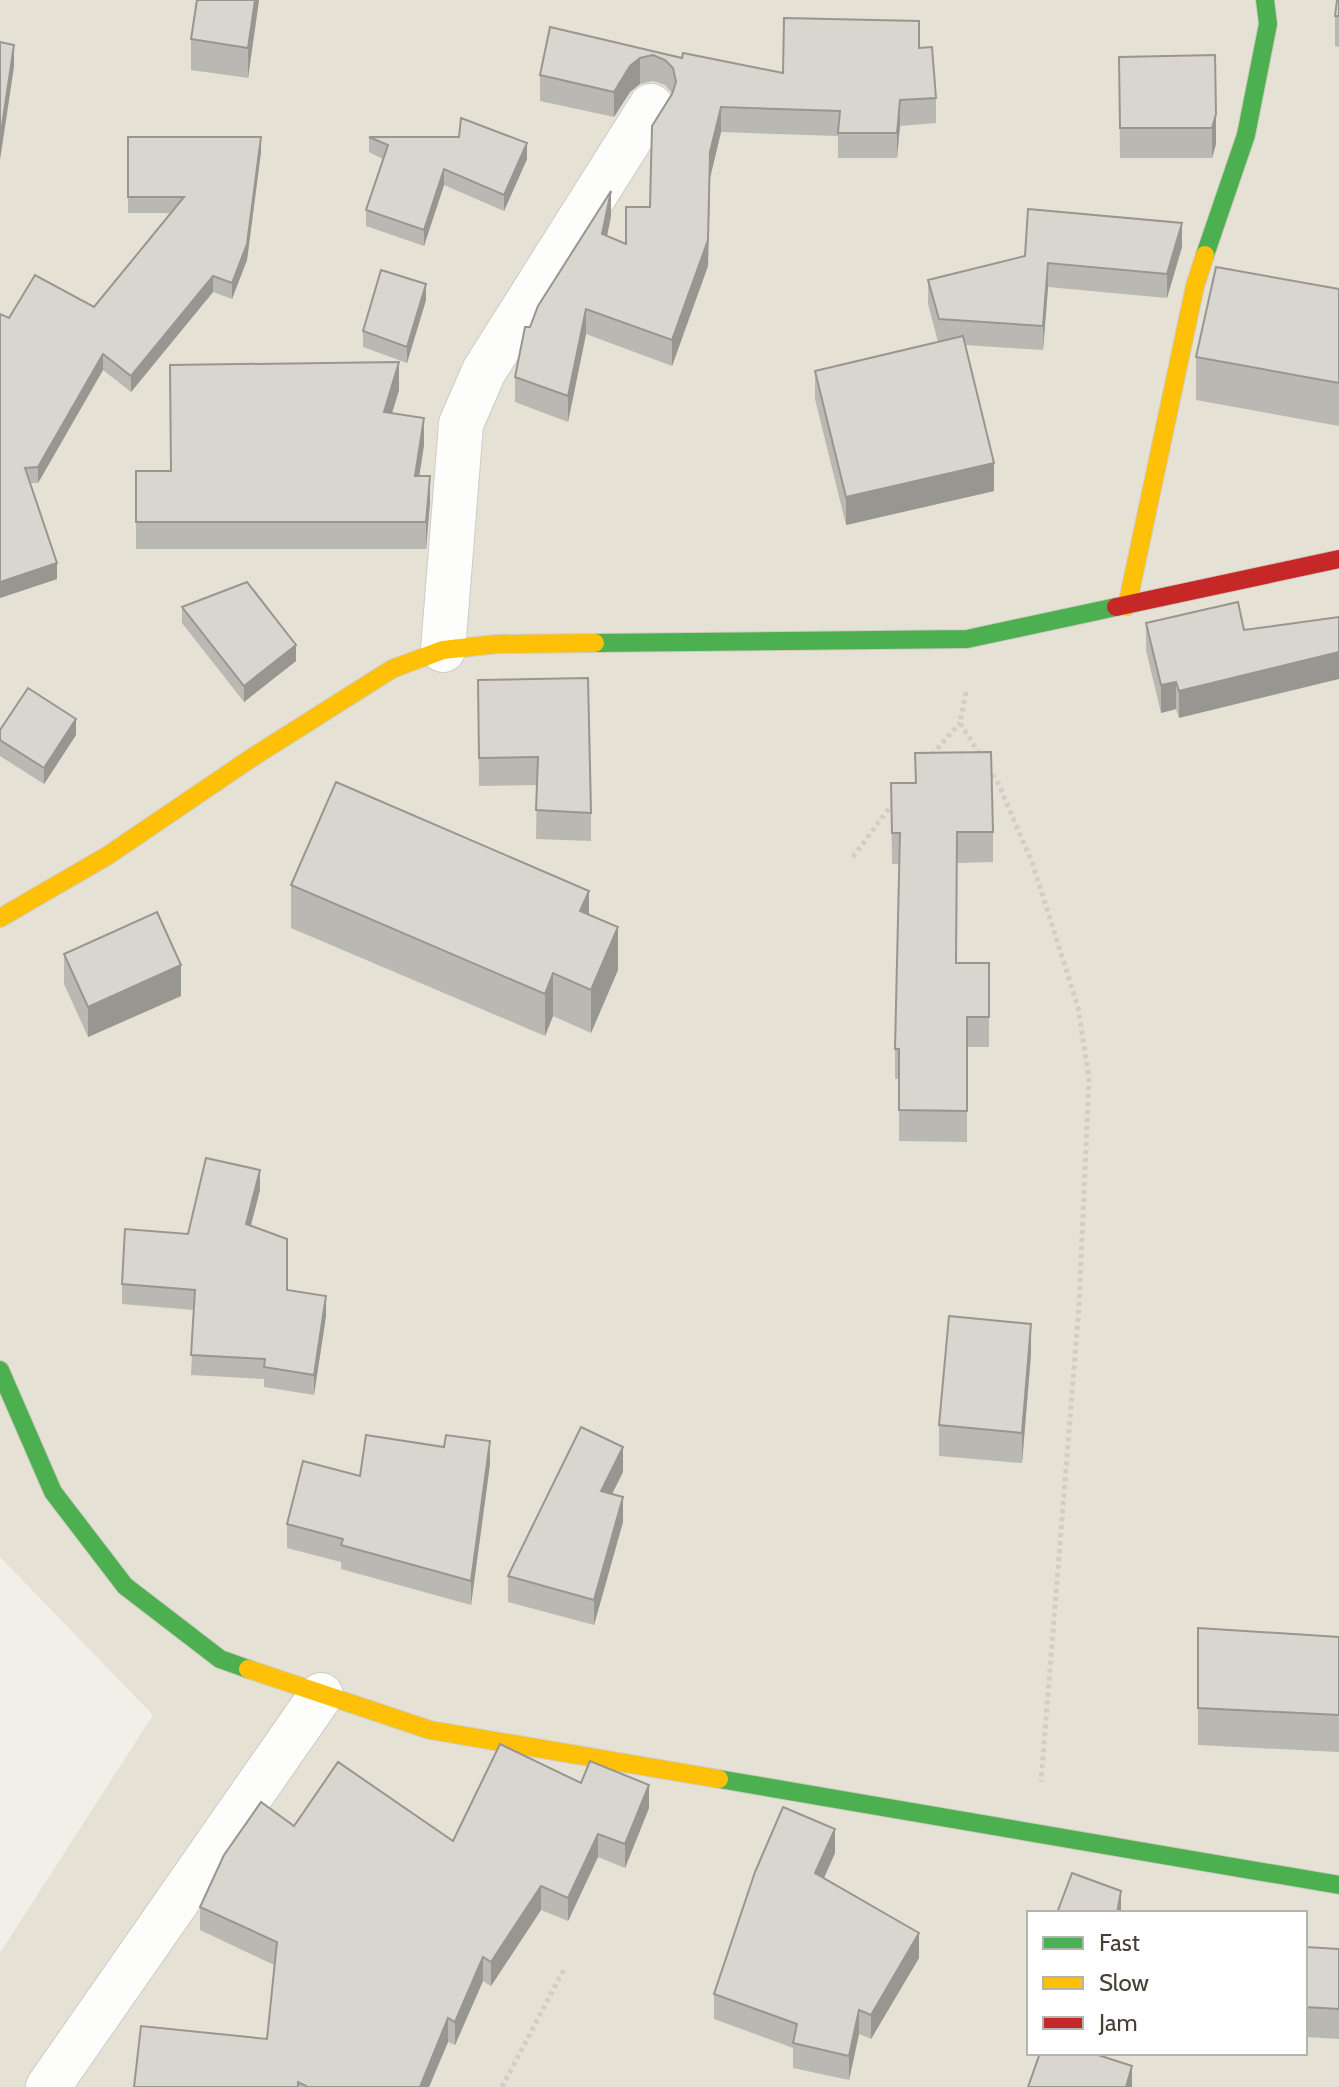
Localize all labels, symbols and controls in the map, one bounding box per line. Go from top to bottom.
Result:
legend [1027,1911,1307,2055]
text: Fast [1099,1928,1140,1957]
text: Slow [1099,1968,1149,1997]
text: Jam [1098,2008,1137,2037]

